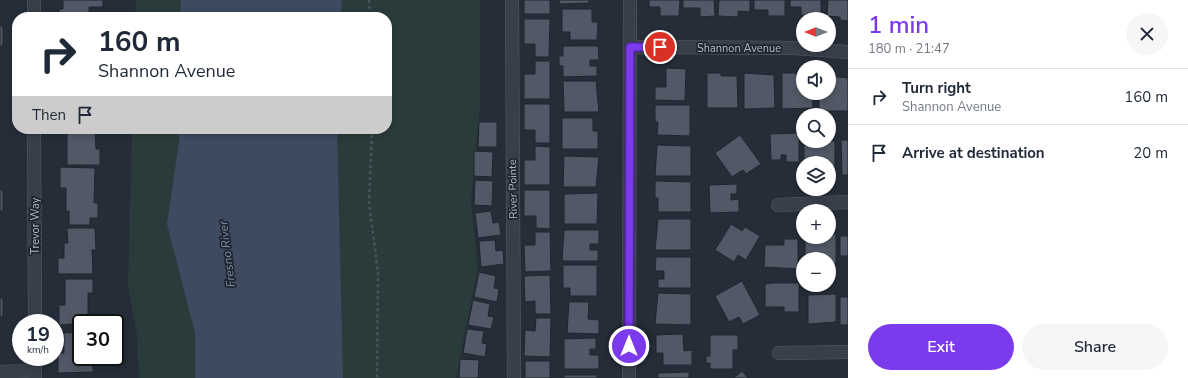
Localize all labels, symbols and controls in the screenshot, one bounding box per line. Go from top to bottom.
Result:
text: 1 min [868,9,929,41]
north arrow [796,12,836,52]
map controls [796,12,836,292]
button: close [1126,13,1168,55]
text: 160 m [98,23,181,61]
icon: right [32,28,84,80]
pin [643,30,677,64]
icon: arrive [649,36,671,58]
text: 180 m · 21:47 [868,40,950,58]
street label: Shannon Avenue [697,41,781,56]
text: Shannon Avenue [98,59,235,83]
button: sound [796,60,836,100]
text: Turn right [902,78,971,98]
icon: right [868,86,890,108]
text: 160 m [1124,87,1168,107]
text: Shannon Avenue [902,98,1001,116]
icon: arrive [74,104,96,126]
text: Then [32,105,66,125]
button: search [796,108,836,148]
icon: arrive [868,142,890,164]
text: Arrive at destination [902,143,1045,163]
text: 20 m [1133,143,1168,163]
button: layers [796,156,836,196]
street label: River Pointe [505,159,521,219]
street label: Trevor Way [28,197,43,254]
button: + [796,204,836,244]
water label: Fresno River [215,219,239,288]
button: − [796,252,836,292]
speed limit sign: 30 [72,314,124,366]
text: 19 [26,321,50,348]
button: Exit [868,324,1014,370]
button: Share [1022,324,1168,370]
position arrow [608,325,650,367]
text: km/h [27,343,49,357]

